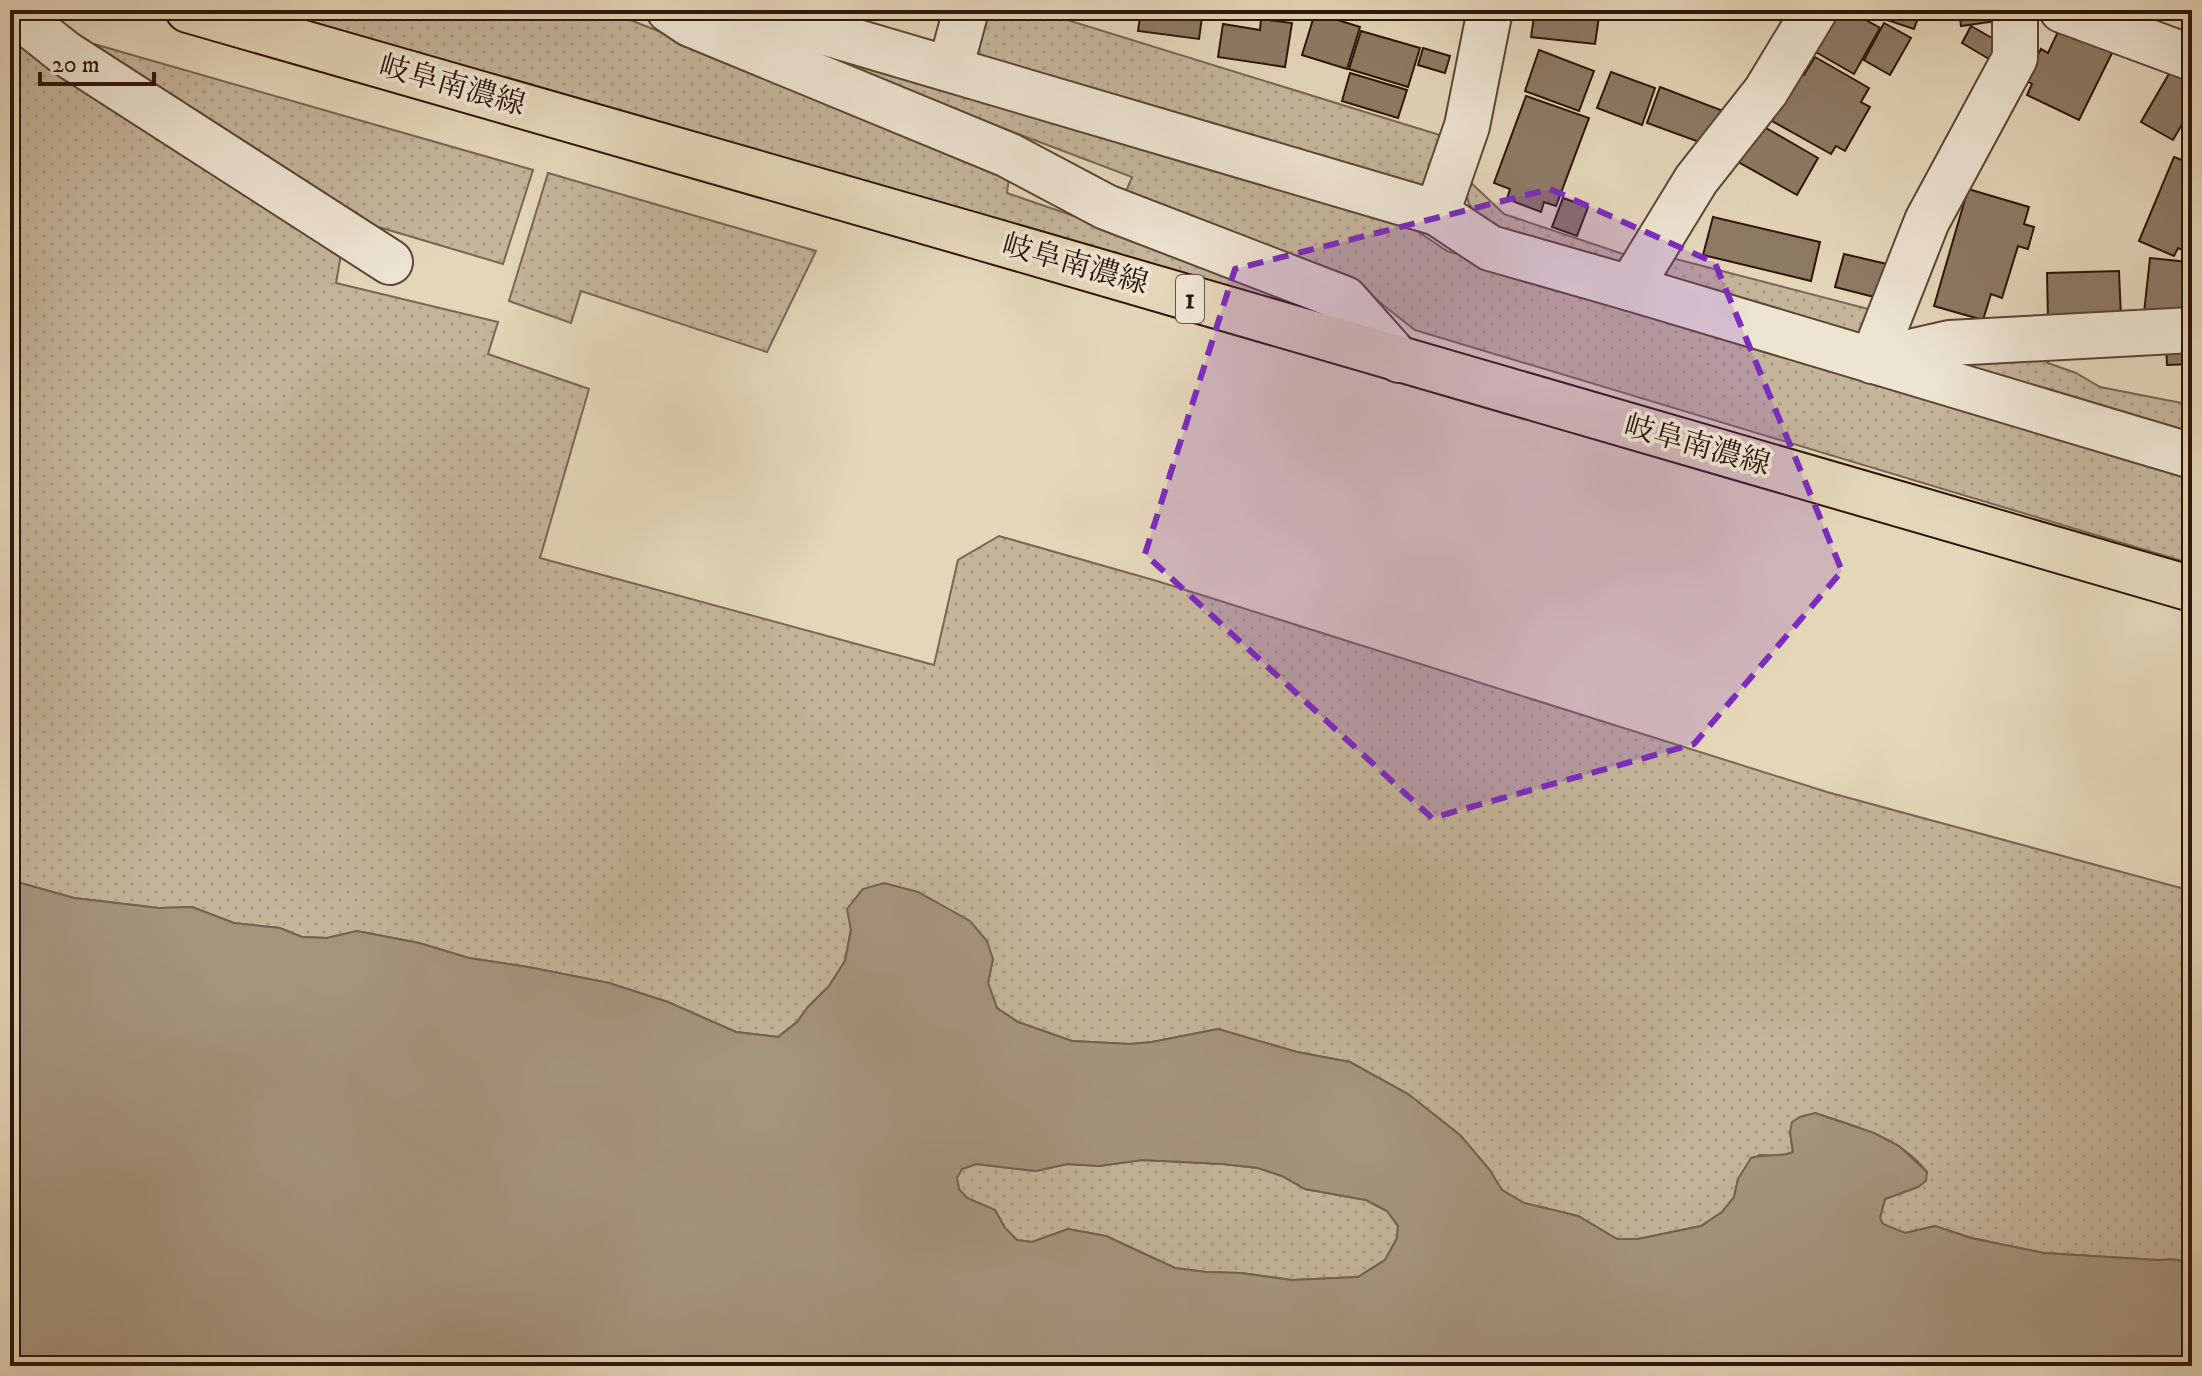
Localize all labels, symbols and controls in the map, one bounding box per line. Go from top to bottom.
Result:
scale bar [40,36,154,86]
street label: 岐阜南濃線 [375,48,529,124]
text: 20 m [52,50,100,80]
street label: 岐阜南濃線 [998,227,1152,303]
road number: 1 [1176,275,1204,323]
street label: 岐阜南濃線 [1620,408,1774,484]

